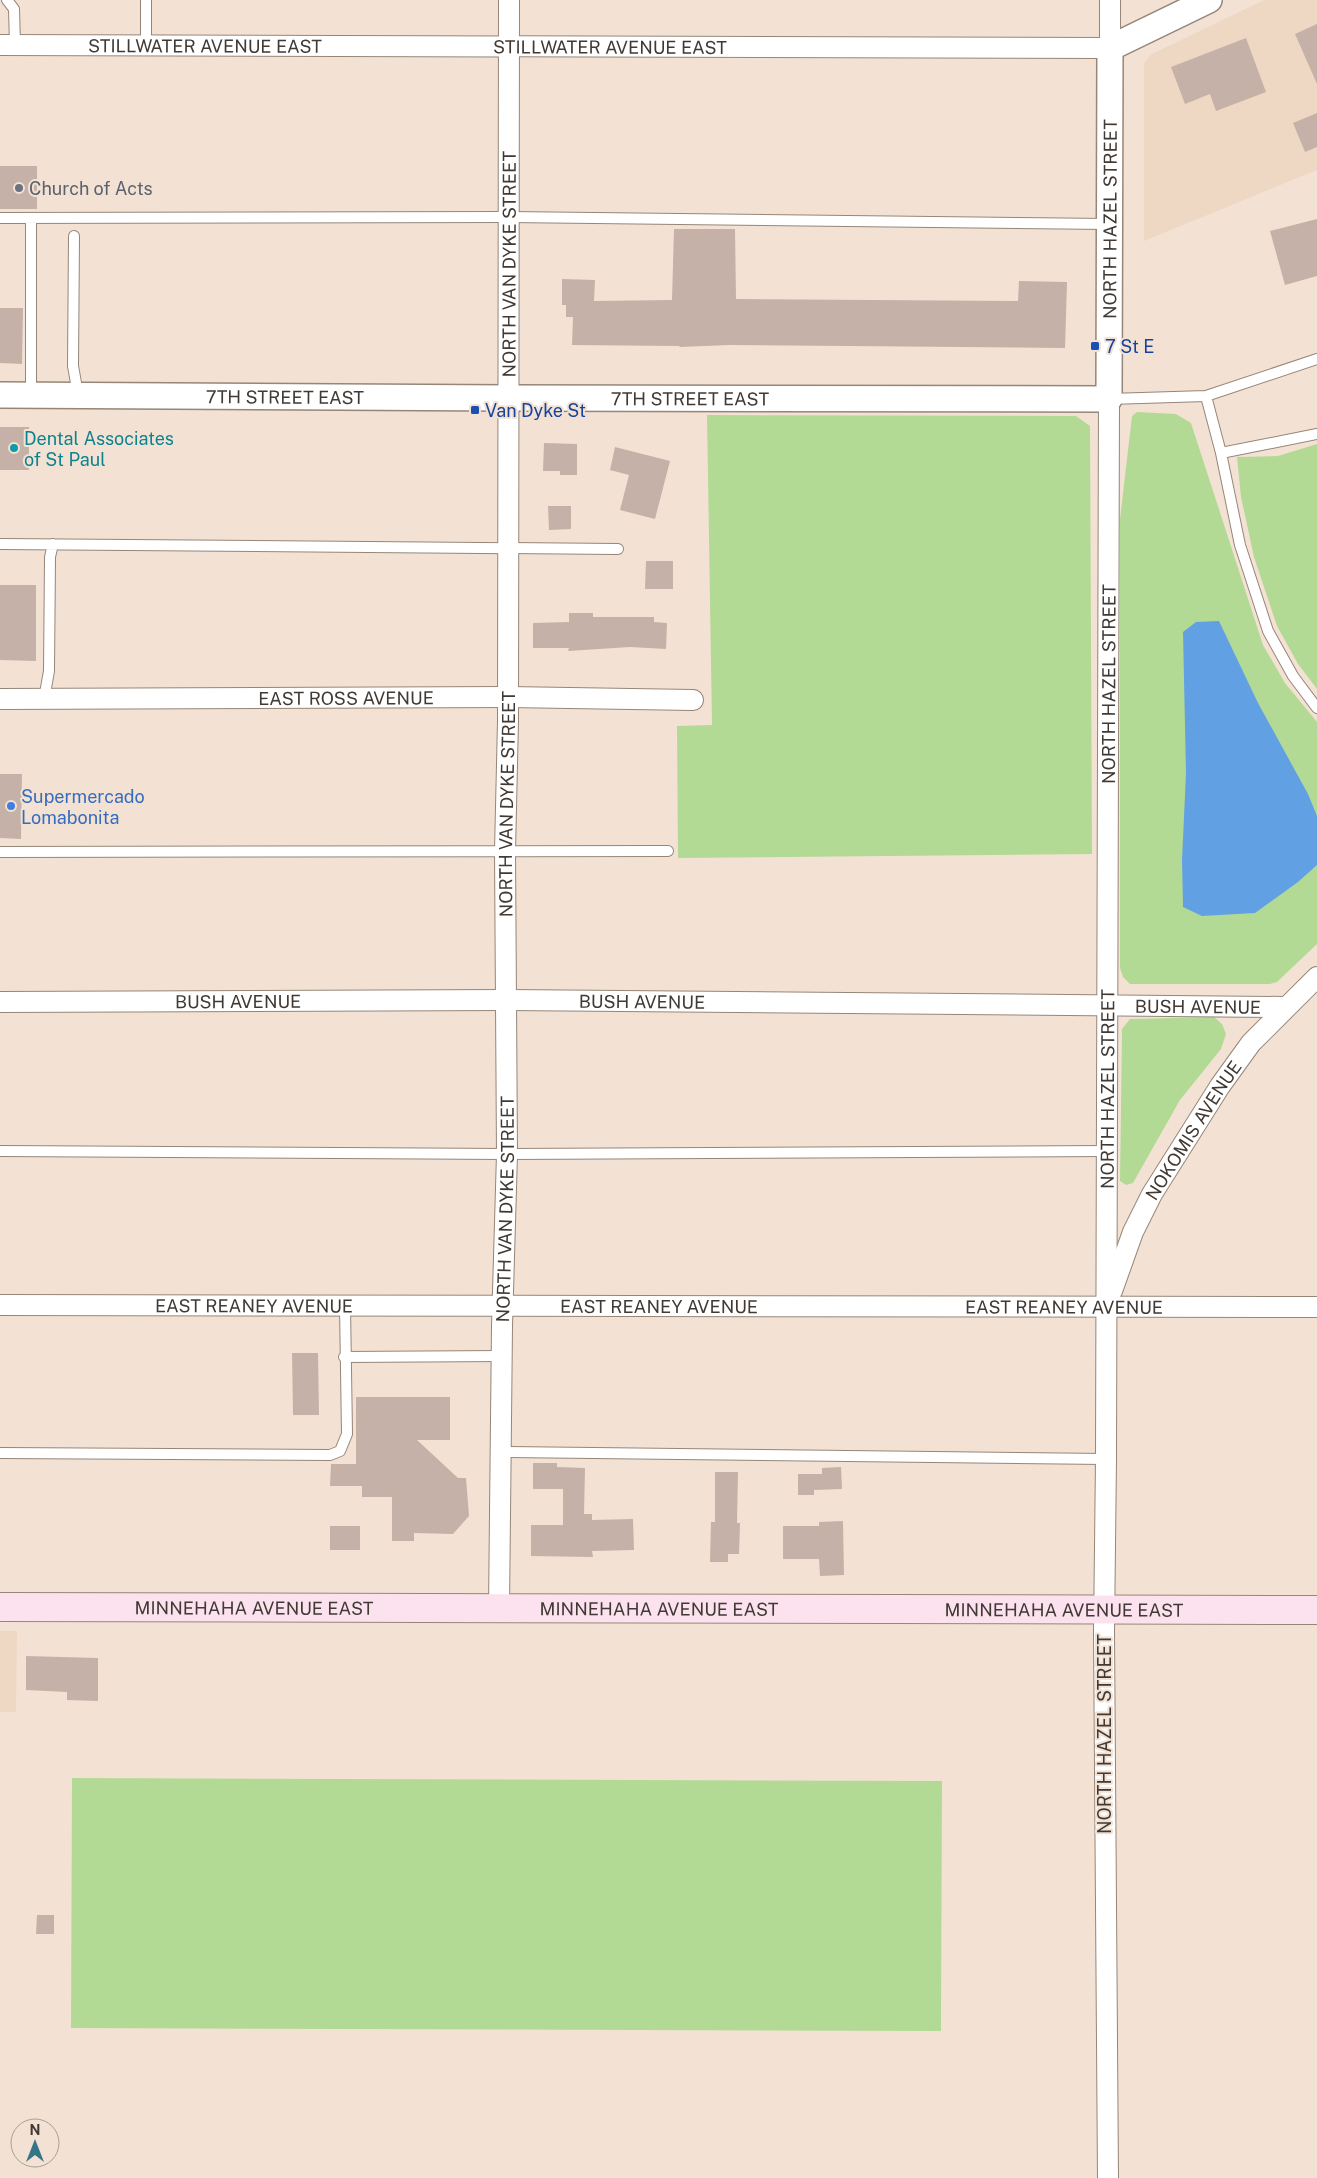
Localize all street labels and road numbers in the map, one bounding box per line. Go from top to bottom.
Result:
street label: STILLWATER AVENUE EAST [88,35,322,56]
street label: STILLWATER AVENUE EAST [493,36,727,57]
street label: NORTH HAZEL STREET [1099,119,1120,319]
street label: NORTH VAN DYKE STREET [498,150,519,377]
street label: 7TH STREET EAST [206,386,364,408]
street label: 7TH STREET EAST [611,388,769,409]
street label: NORTH HAZEL STREET [1097,584,1119,784]
street label: EAST ROSS AVENUE [258,687,434,708]
street label: NORTH VAN DYKE STREET [494,690,519,917]
street label: NORTH HAZEL STREET [1096,989,1118,1189]
street label: BUSH AVENUE [175,990,301,1012]
street label: BUSH AVENUE [579,990,705,1012]
street label: BUSH AVENUE [1135,995,1261,1017]
street label: NOKOMIS AVENUE [1141,1056,1245,1204]
street label: NORTH VAN DYKE STREET [492,1095,518,1323]
street label: EAST REANEY AVENUE [155,1295,353,1316]
street label: EAST REANEY AVENUE [560,1295,758,1317]
street label: EAST REANEY AVENUE [965,1296,1163,1317]
street label: MINNEHAHA AVENUE EAST [135,1597,374,1618]
street label: MINNEHAHA AVENUE EAST [540,1598,779,1619]
street label: MINNEHAHA AVENUE EAST [945,1599,1184,1620]
street label: NORTH HAZEL STREET [1094,1634,1115,1834]

